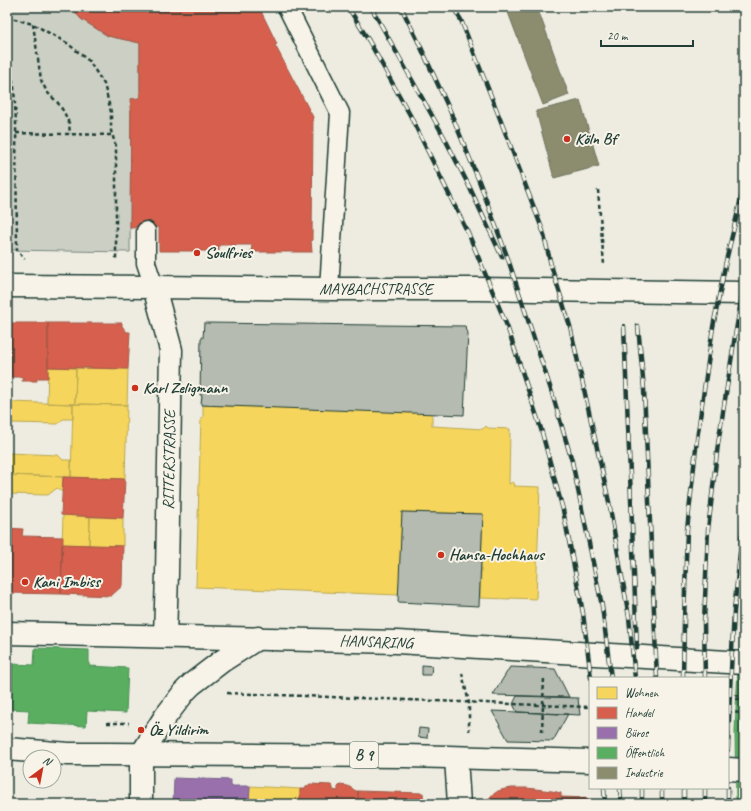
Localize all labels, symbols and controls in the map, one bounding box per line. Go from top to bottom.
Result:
scale bar [601,22,693,48]
text: 20 m [607,28,629,44]
place label: Köln Bf [575,129,620,149]
marker: Köln Bf [562,134,572,144]
place label: Soulfries [205,243,253,263]
marker: Soulfries [192,248,202,258]
street label: MAYBACHSTRASSE [319,279,435,299]
place label: Karl Zeligmann [143,378,228,398]
marker: Karl Zeligmann [130,383,140,393]
street label: RITTERSTRASSE [158,408,180,510]
place label: Hansa-Hochhaus [449,545,545,565]
marker: Hansa-Hochhaus [436,550,446,560]
place label: Kani Imbiss [33,572,102,592]
marker: Kani Imbiss [20,577,30,587]
street label: HANSARING [339,631,415,653]
legend [589,677,729,789]
text: Wohnen [625,685,659,701]
text: Handel [625,705,655,721]
place label: Öz Yildirim [149,720,209,740]
marker: Öz Yildirim [136,725,146,735]
text: Büros [625,725,649,741]
road number: B 9 [350,742,378,768]
text: Öffentlich [625,745,665,761]
north arrow [22,749,62,789]
text: N [41,753,56,769]
text: Industrie [625,765,664,781]

